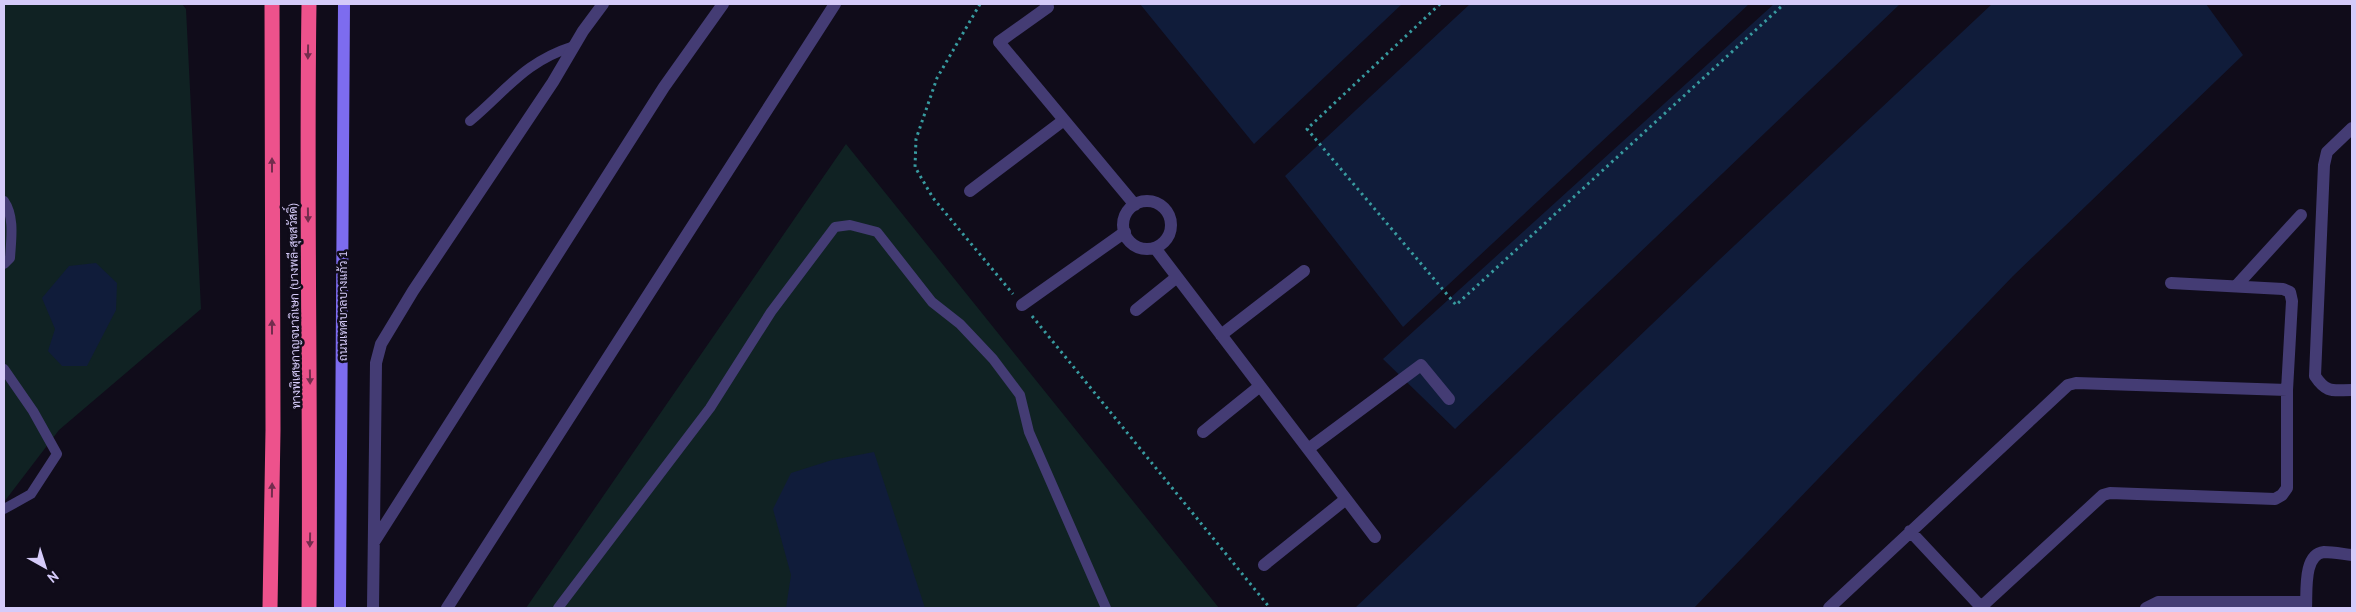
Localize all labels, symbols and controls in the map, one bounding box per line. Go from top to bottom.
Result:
one-way arrow [304,45,312,61]
one-way arrow [268,156,276,172]
street label: ทางพิเศษกาญจนาภิเษก (บางพลี-สุขสวัสดิ์) [281,203,305,409]
one-way arrow [304,207,312,223]
street label: ถนนเทศบาลบางแก้ว 1 [335,251,350,361]
one-way arrow [268,319,276,335]
one-way arrow [306,370,314,386]
one-way arrow [268,481,276,497]
one-way arrow [306,532,314,548]
north arrow [20,542,70,592]
text: N [44,567,62,587]

